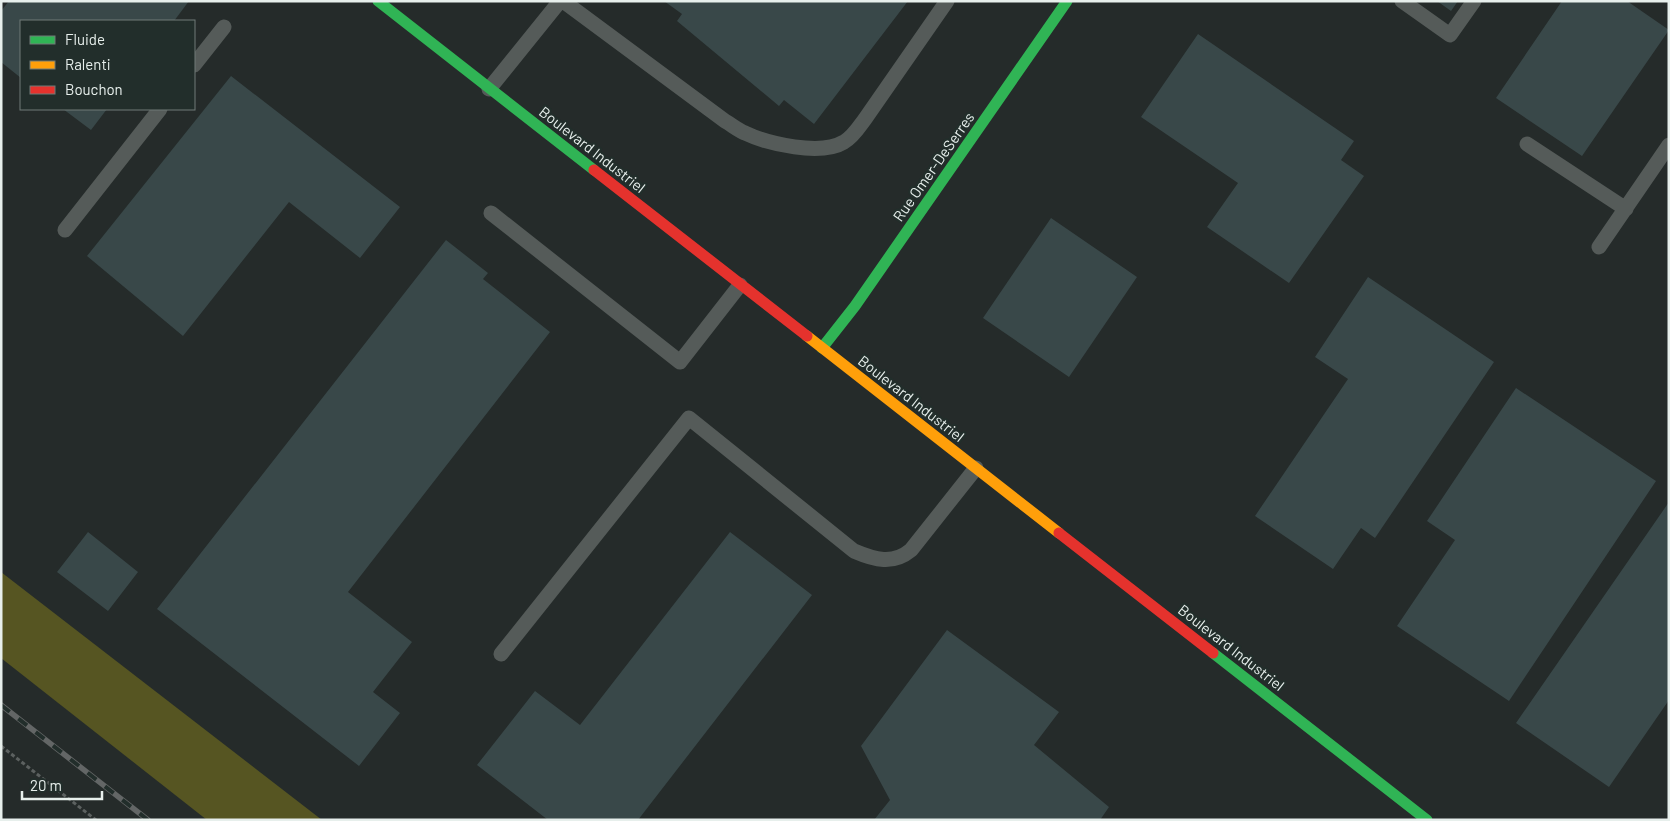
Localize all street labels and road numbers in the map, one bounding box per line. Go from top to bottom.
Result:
street label: Boulevard Industriel [536,102,649,196]
street label: Rue Omer-DeSerres [889,108,978,224]
street label: Boulevard Industriel [855,351,968,445]
street label: Boulevard Industriel [1175,600,1288,694]

